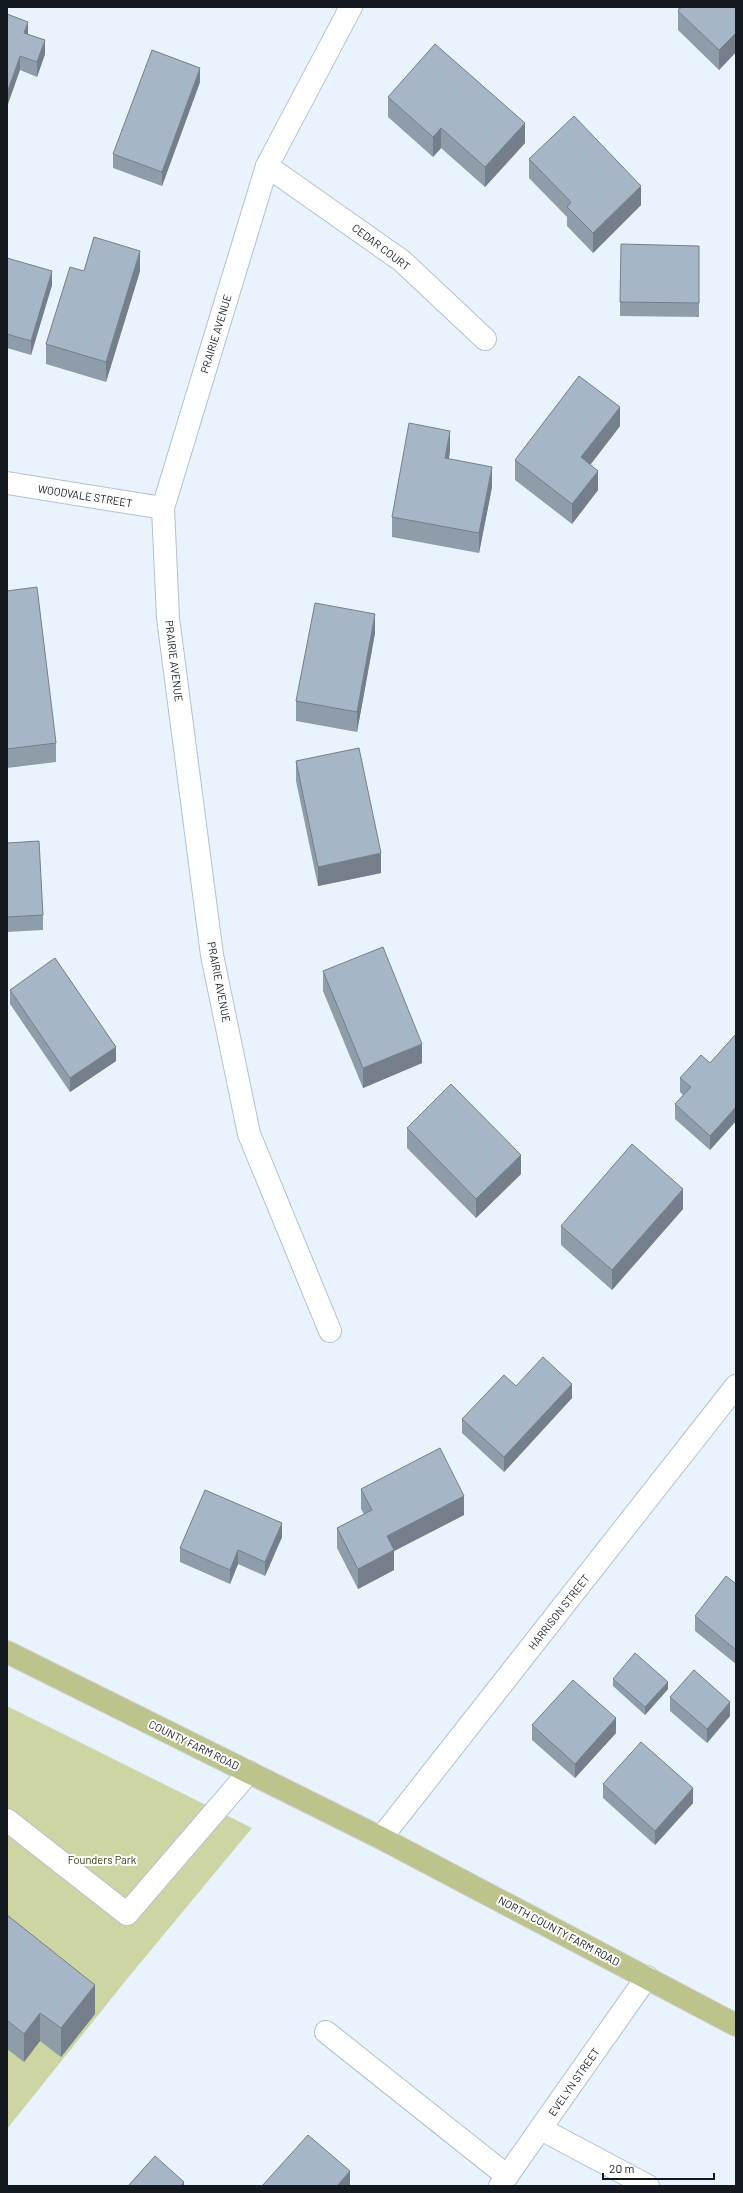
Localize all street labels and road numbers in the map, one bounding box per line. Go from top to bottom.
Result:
street label: CEDAR COURT [350,221,413,273]
street label: PRAIRIE AVENUE [197,292,234,375]
street label: WOODVALE STREET [37,482,133,509]
street label: PRAIRIE AVENUE [163,619,186,703]
street label: PRAIRIE AVENUE [205,940,234,1024]
street label: HARRISON STREET [525,1571,592,1652]
street label: COUNTY FARM ROAD [147,1717,242,1772]
street label: NORTH COUNTY FARM ROAD [496,1893,622,1968]
street label: EVELYN STREET [545,2045,602,2118]

